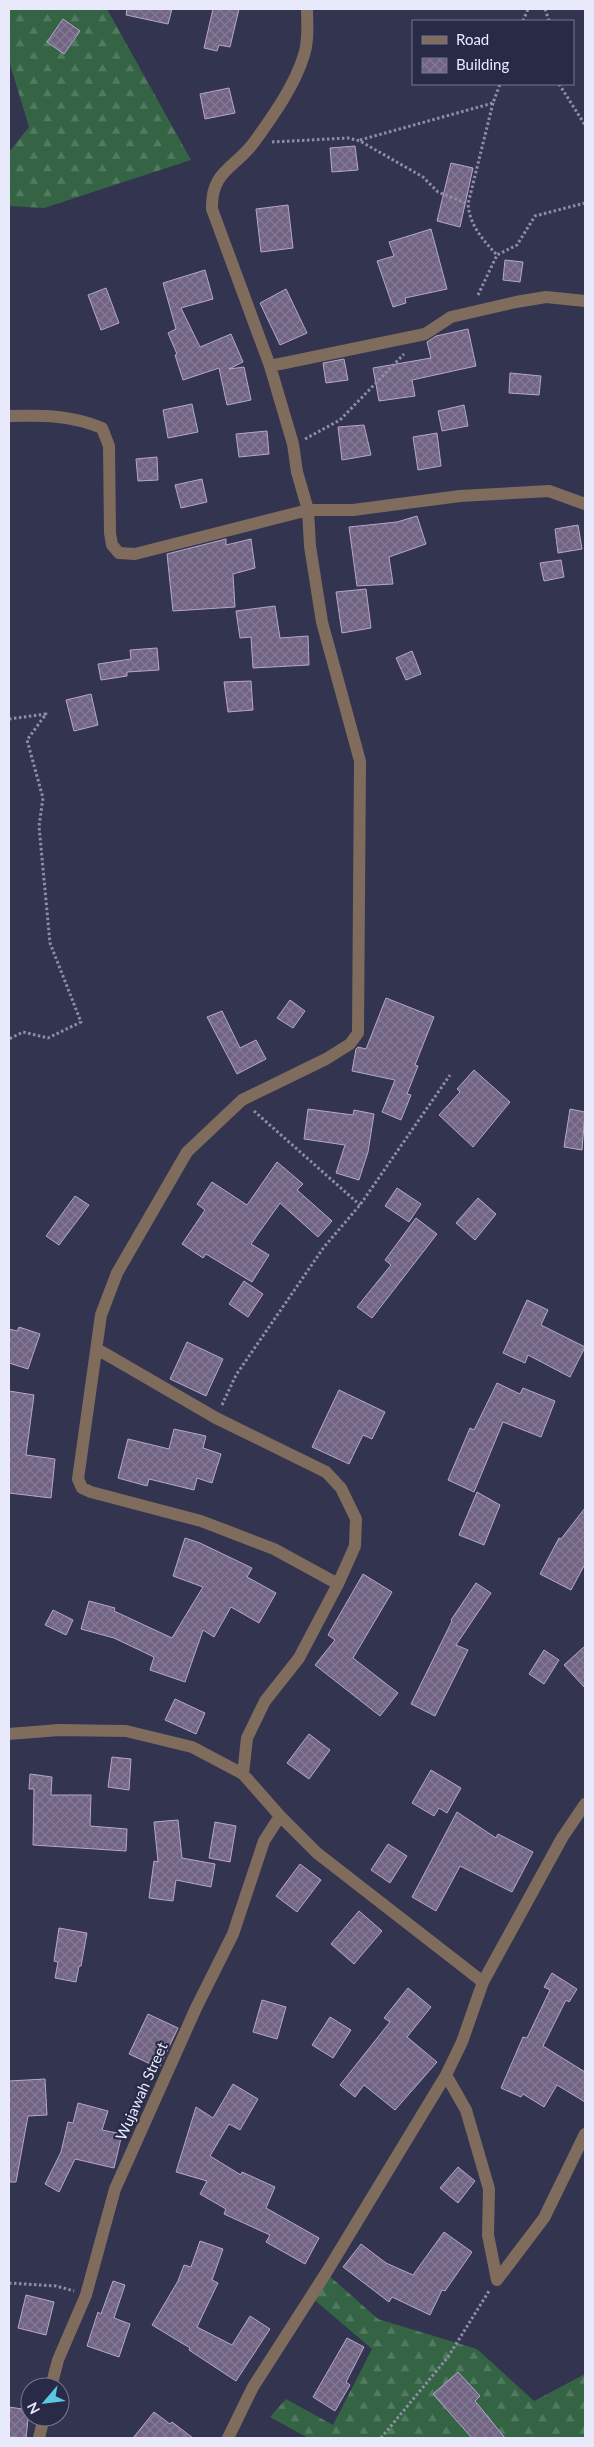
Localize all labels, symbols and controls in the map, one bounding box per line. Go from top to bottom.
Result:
legend [412,20,574,85]
text: Road [456,30,489,48]
text: Building [456,55,509,73]
street label: Wujawah Street [111,2039,171,2143]
north arrow [20,2377,70,2427]
text: N [23,2400,43,2417]

